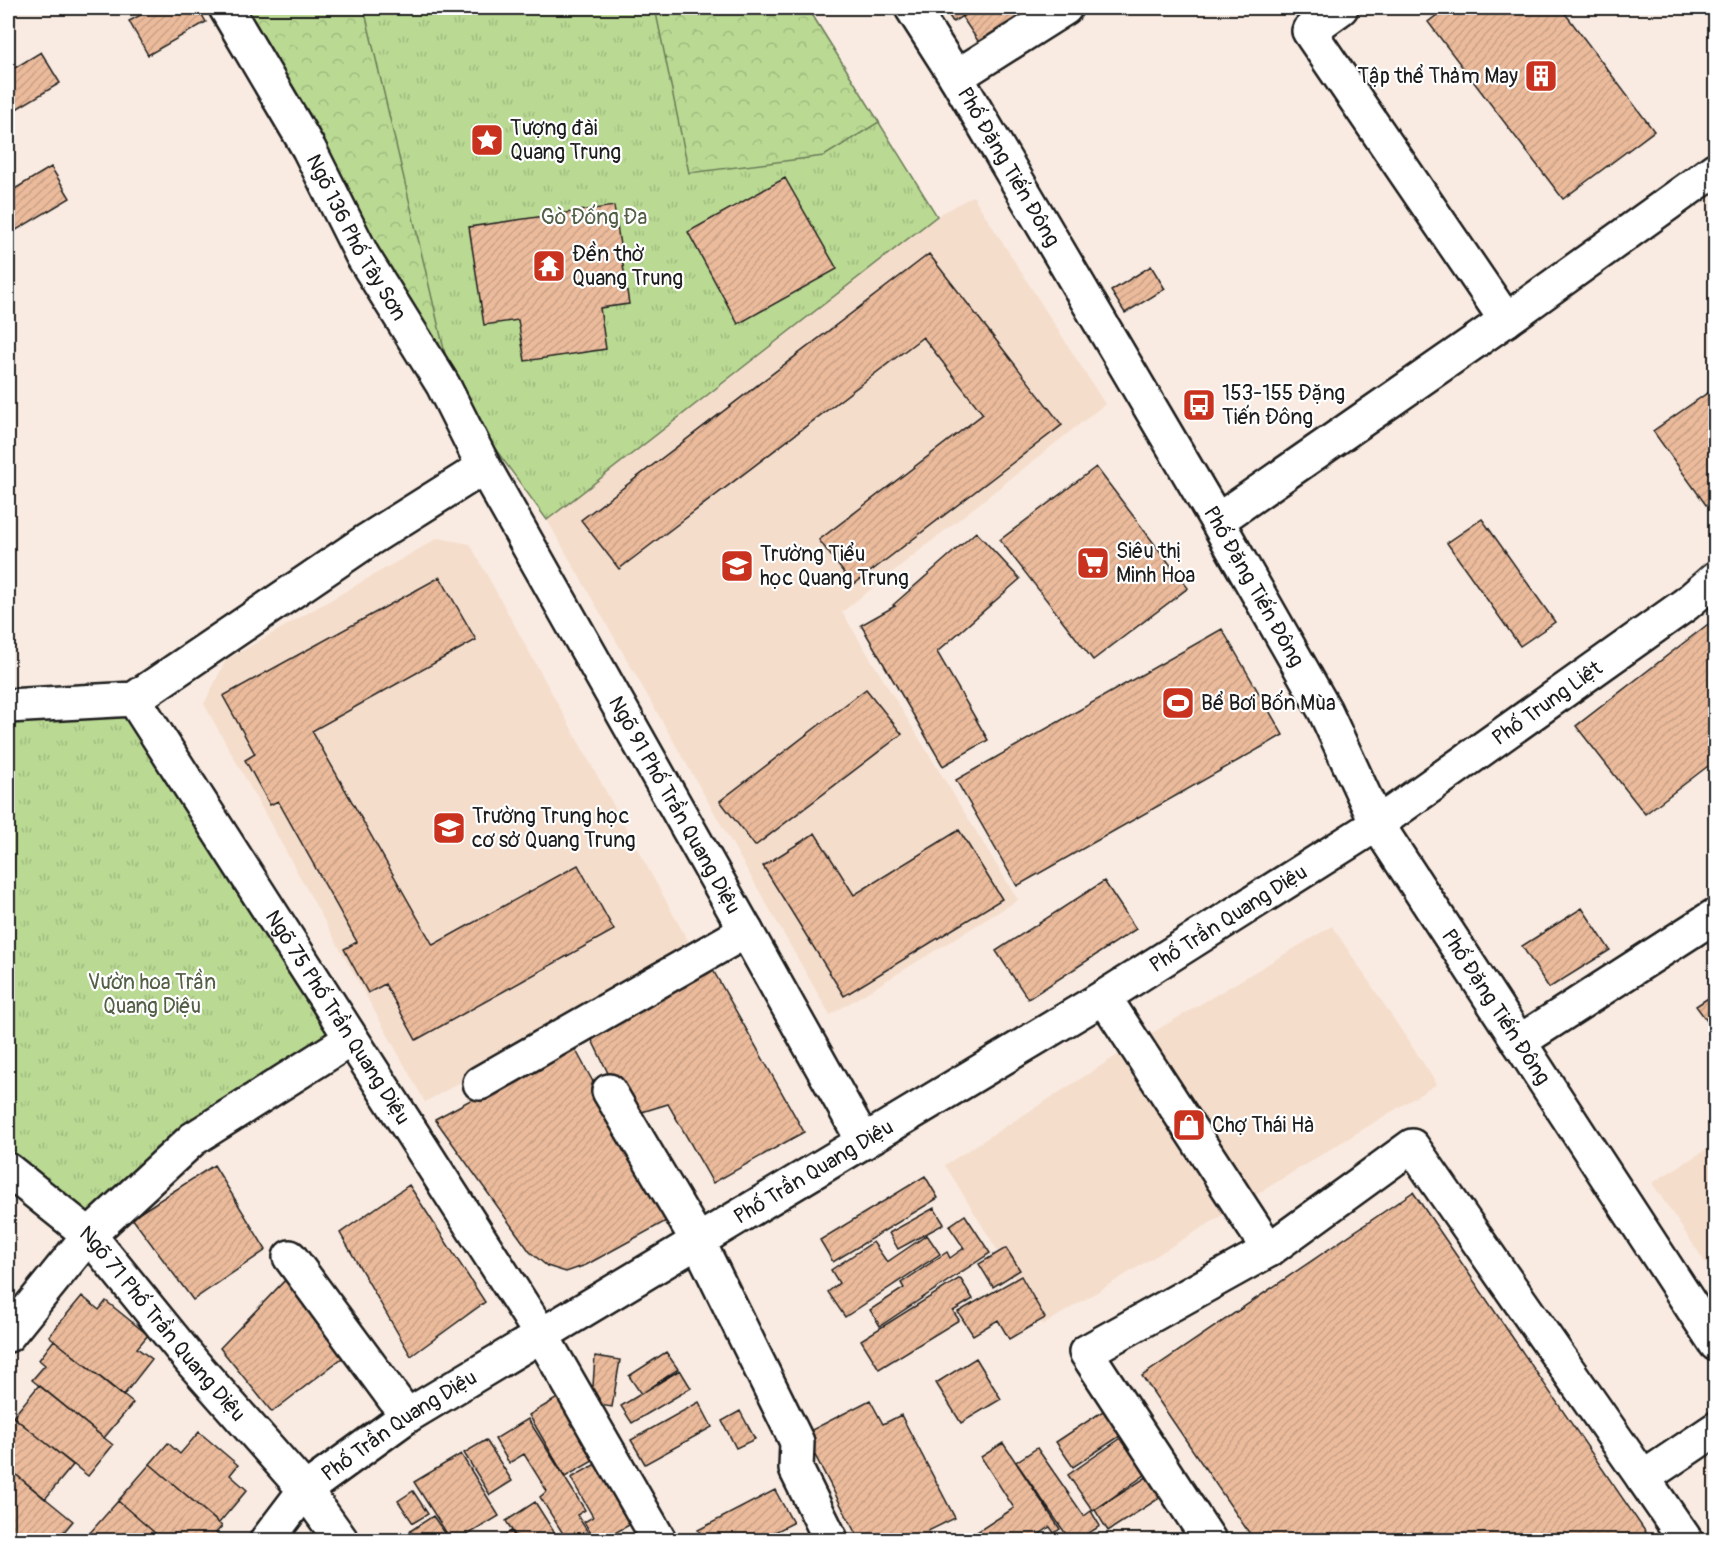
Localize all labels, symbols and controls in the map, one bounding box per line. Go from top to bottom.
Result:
building icon: Tập thể Thảm May [1523,58,1559,94]
place label: Tập thể Thảm May [1358,63,1518,90]
street label: Phố Đặng Tiến Đông [951,82,1066,251]
place label: Tượng đài Quang Trung [510,115,621,166]
place icon: Tượng đài Quang Trung [469,122,505,158]
street label: Ngõ 136 Phố Tây Sơn [300,150,413,326]
park label: Gò Đống Đa [541,204,647,231]
place label: Đền thờ Quang Trung [572,241,683,292]
temple icon: Đền thờ Quang Trung [531,248,567,284]
place label: 153-155 Đặng Tiến Đông [1222,380,1345,431]
bus stop icon: 153-155 Đặng Tiến Đông [1181,387,1217,423]
street label: Phố Đặng Tiến Đông [1198,501,1310,671]
place label: Siêu thị Minh Hoa [1116,538,1195,589]
place label: Trường Tiểu học Quang Trung [760,541,909,592]
supermarket icon: Siêu thị Minh Hoa [1075,545,1111,581]
school or university icon: Trường Tiểu học Quang Trung [719,548,755,584]
street label: Phố Trung Liệt [1487,654,1608,751]
sports icon: Bể Bơi Bốn Mùa [1160,685,1196,721]
place label: Bể Bơi Bốn Mùa [1201,690,1336,717]
street label: Ngõ 91 Phố Trần Quang Diệu [603,691,747,919]
place label: Trường Trung học cơ sở Quang Trung [472,803,636,854]
school or university icon: Trường Trung học cơ sở Quang Trung [431,810,467,846]
street label: Phố Trần Quang Diệu [1144,858,1312,978]
street label: Ngõ 75 Phố Trần Quang Diệu [259,905,417,1130]
street label: Phố Đặng Tiến Đông [1436,924,1557,1090]
park label: Vườn hoa Trần Quang Diệu [88,968,216,1020]
shop icon: Chợ Thái Hà [1171,1107,1207,1143]
place label: Chợ Thái Hà [1212,1112,1314,1139]
street label: Phố Trần Quang Diệu [729,1113,898,1230]
street label: Ngõ 71 Phố Trần Quang Diệu [74,1219,252,1427]
street label: Phố Trần Quang Diệu [316,1364,482,1487]

